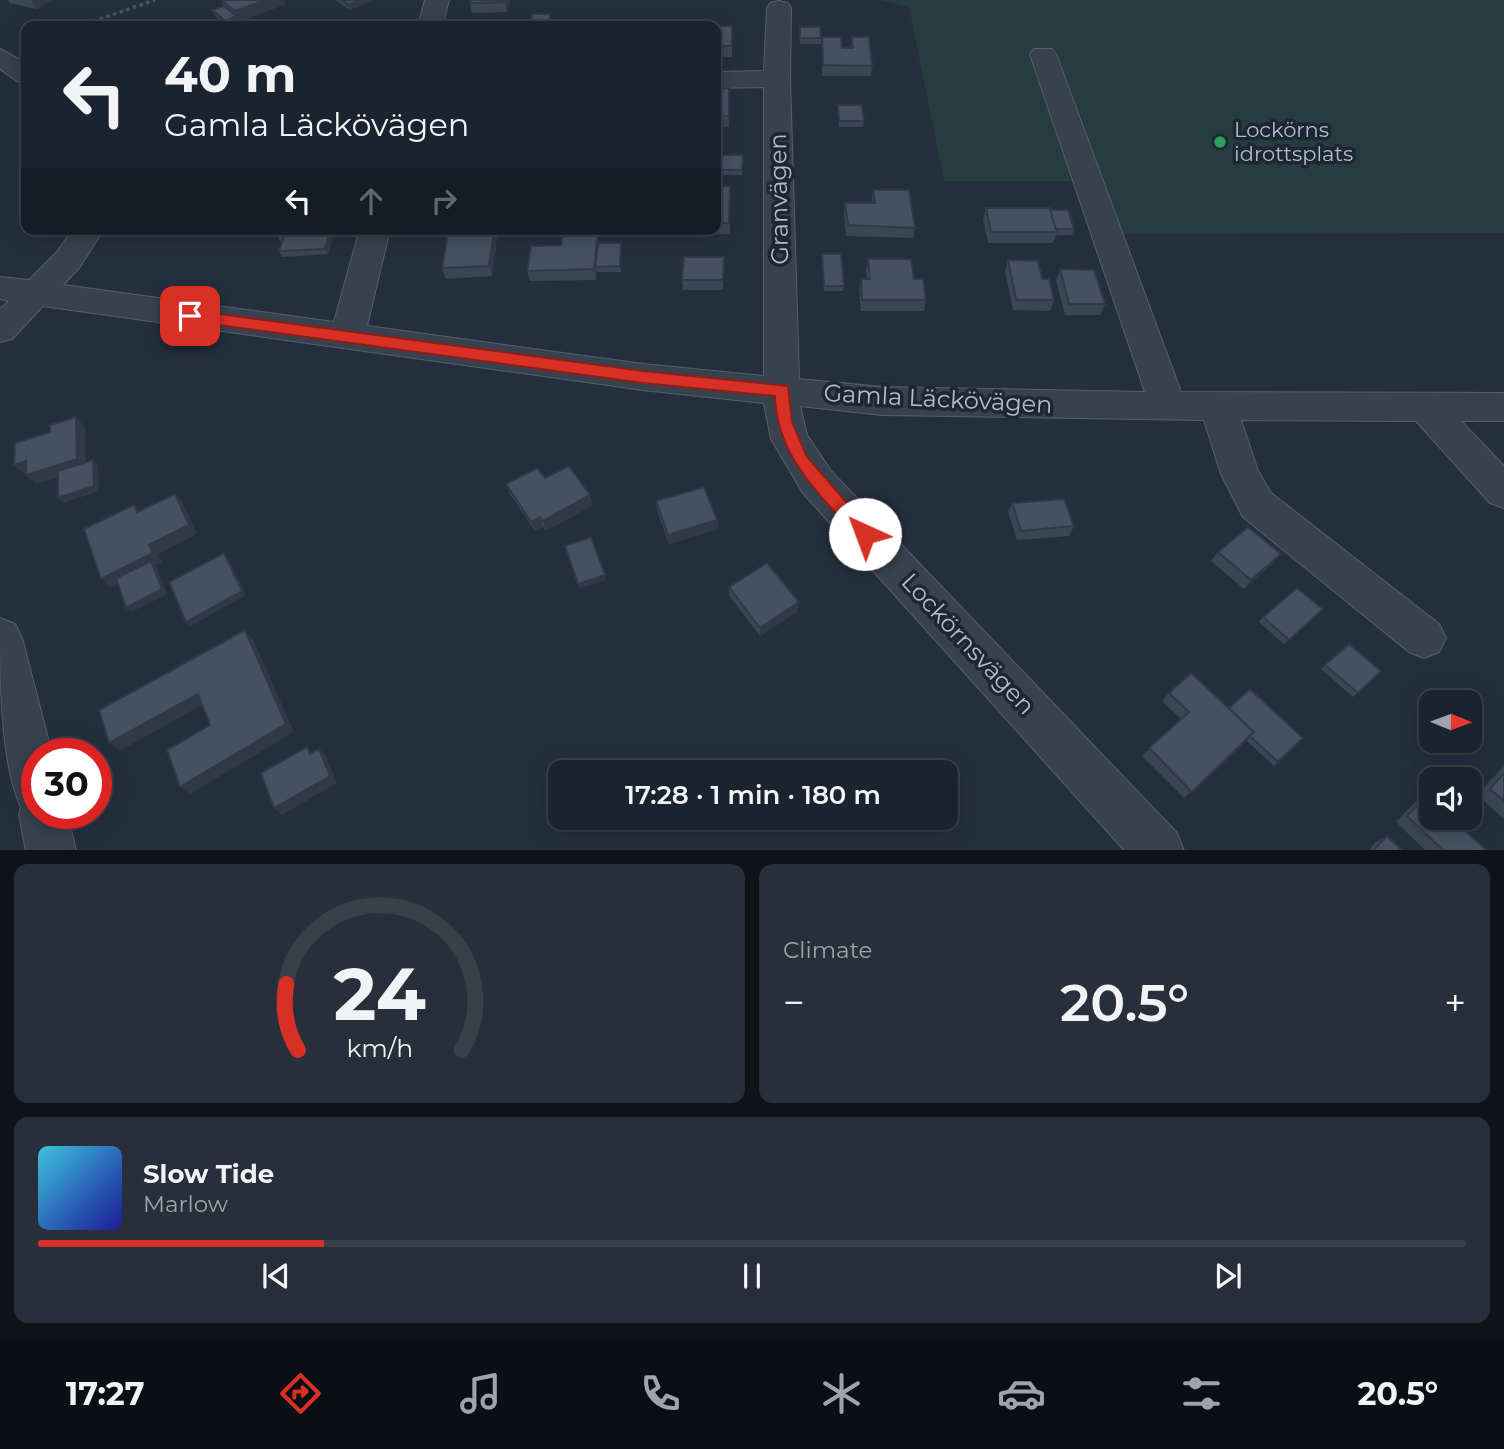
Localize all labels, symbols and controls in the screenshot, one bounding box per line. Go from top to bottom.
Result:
text: 40 m [164,45,296,104]
icon: left [49,49,140,140]
text: Gamla Läckövägen [164,105,469,144]
place label: Lockörns idrottsplats [1234,117,1353,166]
street label: Granvägen [763,133,794,265]
marker: Lockörns idrottsplats [1212,134,1228,150]
icon: left [279,182,317,220]
icon: ahead [352,182,390,220]
icon: right [425,182,463,220]
pin [160,286,220,346]
icon: arrive [171,297,209,335]
street label: Gamla Läckövägen [823,378,1053,419]
position arrow [828,497,902,571]
street label: Lockörnsvägen [896,567,1041,720]
north arrow [1419,690,1482,752]
map controls [1419,690,1482,830]
speed limit sign: 30 [21,738,112,829]
button: sound [1419,767,1482,830]
text: 17:28 · 1 min · 180 m [625,779,881,811]
text: Climate [783,936,872,964]
text: 24 [333,950,426,1038]
text: 20.5° [1060,971,1189,1034]
text: − [783,979,805,1026]
text: + [1444,979,1466,1026]
text: km/h [346,1032,413,1062]
text: Slow Tide [143,1158,274,1190]
text: Marlow [143,1190,228,1218]
icon: previous [257,1257,295,1295]
icon: pause [733,1257,771,1295]
icon: next [1209,1257,1247,1295]
icon: directions [276,1369,325,1418]
icon: music [456,1369,505,1418]
icon: phone [636,1369,685,1418]
icon: climate [817,1369,866,1418]
icon: car [997,1369,1046,1418]
icon: filters [1177,1369,1226,1418]
text: 17:27 [66,1374,145,1413]
text: 20.5° [1357,1374,1438,1413]

